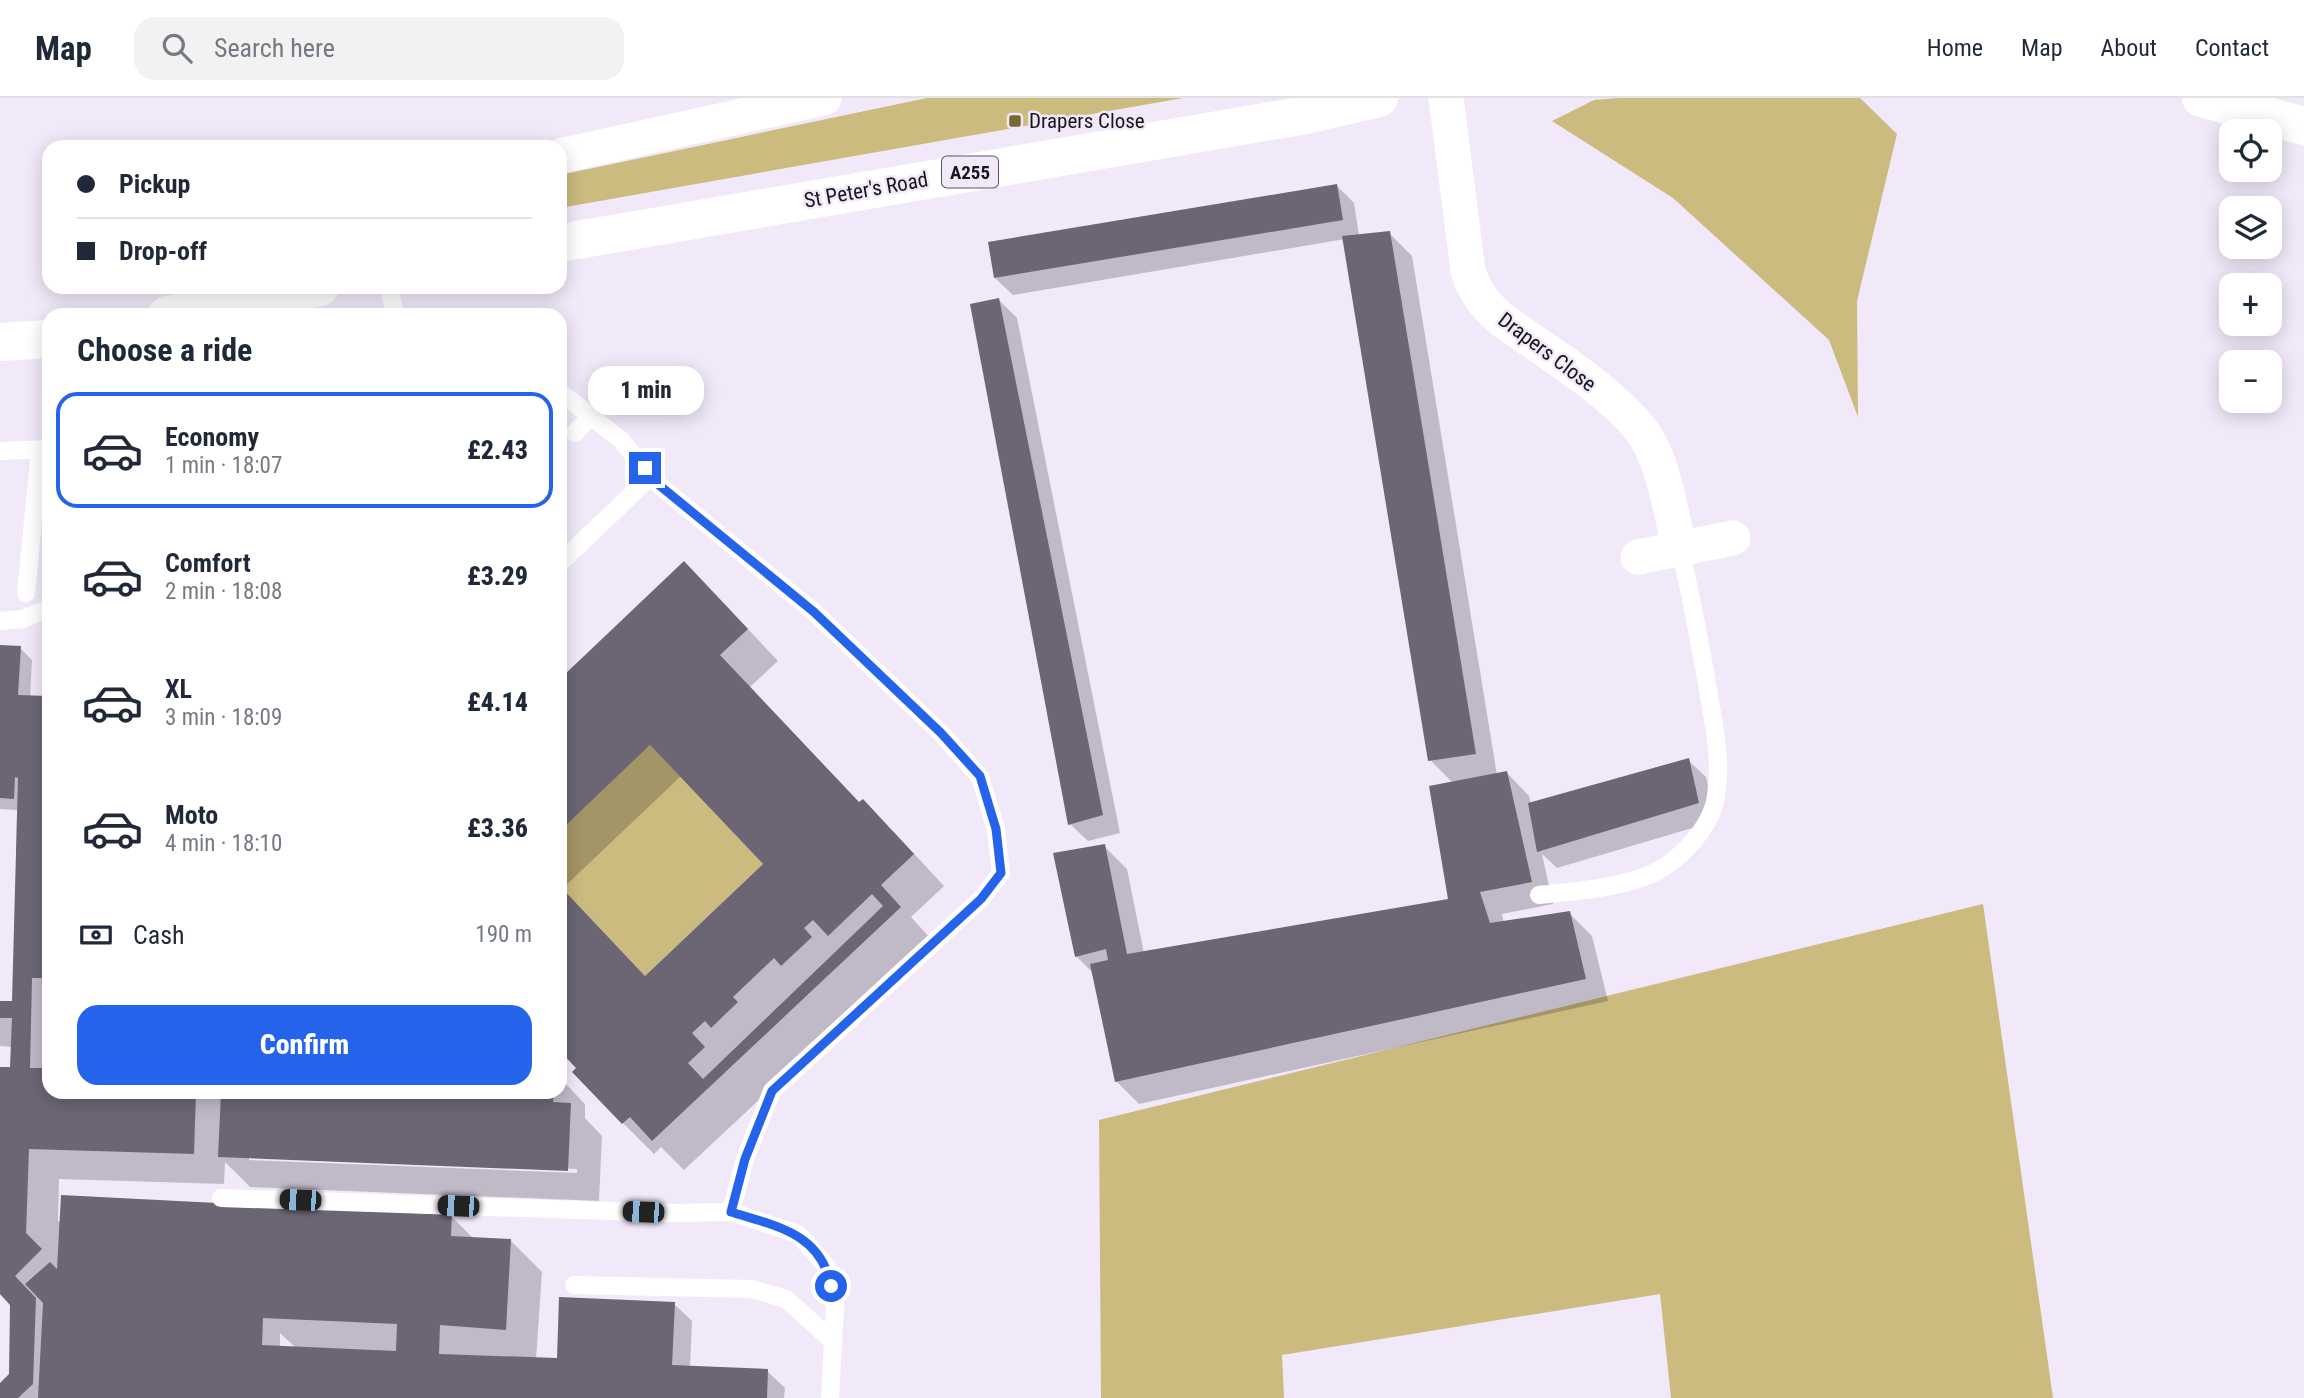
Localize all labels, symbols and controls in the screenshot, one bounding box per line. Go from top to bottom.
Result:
search box [134,17,624,80]
text: Map [35,29,92,68]
icon: search [158,29,196,67]
text: Search here [214,33,335,63]
text: Home [1927,34,1983,62]
text: Map [2021,34,2063,62]
text: About [2101,34,2157,62]
text: Contact [2195,34,2269,62]
place label: Drapers Close [1029,109,1145,133]
marker: Drapers Close [1007,113,1023,129]
map controls [2219,119,2282,413]
button: locate [2219,119,2282,182]
road number: A255 [942,156,998,188]
street label: St Peter's Road [802,167,930,213]
text: Pickup [119,169,190,199]
button: layers [2219,196,2282,259]
text: Drop-off [119,236,207,266]
button: + [2219,273,2282,336]
street label: Drapers Close [1494,308,1601,396]
text: Choose a ride [77,331,252,369]
button: − [2219,350,2282,413]
callout: 1 min [587,366,703,416]
text: 1 min [620,377,672,404]
icon: car [81,419,144,482]
text: Economy [165,422,259,452]
text: £2.43 [467,435,528,465]
text: 1 min · 18:07 [165,452,282,479]
route end [629,452,661,484]
icon: car [81,545,144,608]
text: Comfort [165,548,251,578]
text: £3.29 [467,561,528,591]
text: 2 min · 18:08 [165,578,282,605]
icon: car [81,671,144,734]
text: XL [165,674,192,704]
text: £4.14 [467,687,528,717]
text: 3 min · 18:09 [165,704,282,731]
icon: car [81,797,144,860]
text: Moto [165,800,218,830]
text: £3.36 [467,813,528,843]
text: 4 min · 18:10 [165,830,282,857]
icon: cash [77,916,115,954]
text: Cash [133,920,185,950]
text: 190 m [475,921,532,948]
button: Confirm [77,1005,532,1085]
car [279,1189,322,1211]
car [437,1195,480,1217]
car [622,1201,665,1223]
route start [815,1270,847,1302]

